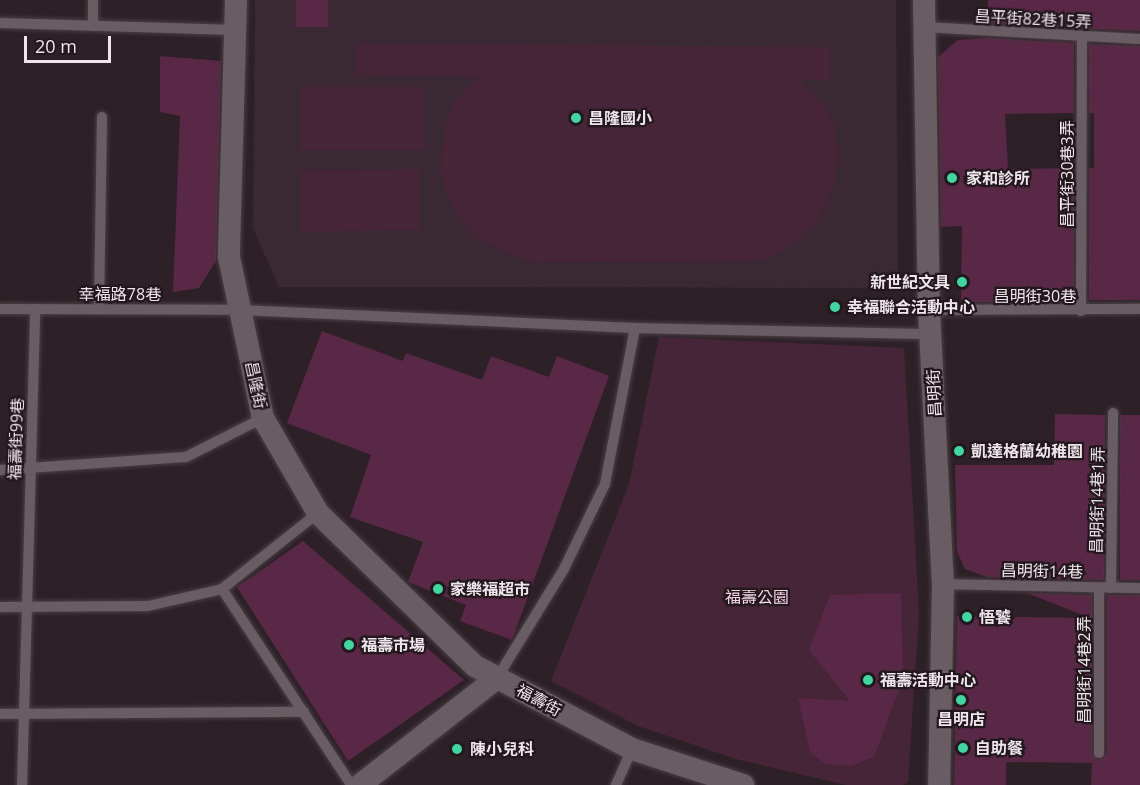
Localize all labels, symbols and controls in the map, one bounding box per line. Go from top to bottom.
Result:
street label: 昌平街82巷15弄 [974,6,1092,32]
scale bar [27,24,114,62]
text: 20 m [35,34,77,58]
place label: 昌隆國小 [588,108,652,128]
marker: 昌隆國小 [569,111,583,125]
street label: 昌平街30巷3弄 [1057,120,1077,228]
place label: 家和診所 [966,168,1030,188]
marker: 家和診所 [943,169,961,187]
place label: 新世紀文具 [870,272,950,292]
marker: 新世紀文具 [955,275,969,289]
street label: 幸福路78巷 [79,284,161,304]
street label: 昌明街30巷 [994,286,1076,306]
place label: 幸福聯合活動中心 [847,297,975,317]
marker: 幸福聯合活動中心 [828,300,842,314]
street label: 昌隆街 [242,360,270,410]
street label: 昌明街 [923,369,945,417]
street label: 福壽街99巷 [5,398,27,480]
place label: 凱達格蘭幼稚園 [971,441,1083,461]
marker: 凱達格蘭幼稚園 [952,444,966,458]
street label: 昌明街14巷1弄 [1086,446,1108,554]
street label: 昌明街14巷 [1001,561,1083,581]
place label: 家樂福超市 [450,579,530,599]
marker: 家樂福超市 [431,582,445,596]
park label: 福壽公園 [725,587,789,607]
place label: 悟饕 [979,607,1011,627]
marker: 悟饕 [960,610,974,624]
street label: 昌明街14巷2弄 [1074,616,1094,724]
place label: 福壽市場 [361,635,425,655]
marker: 福壽市場 [342,638,356,652]
place label: 福壽活動中心 [880,670,976,690]
marker: 福壽活動中心 [861,673,875,687]
street label: 福壽街 [513,680,565,720]
marker: 昌明店 [954,693,968,707]
place label: 昌明店 [937,709,985,729]
place label: 自助餐 [975,738,1023,758]
place label: 陳小兒科 [470,739,534,759]
marker: 陳小兒科 [448,740,466,758]
marker: 自助餐 [956,741,970,755]

